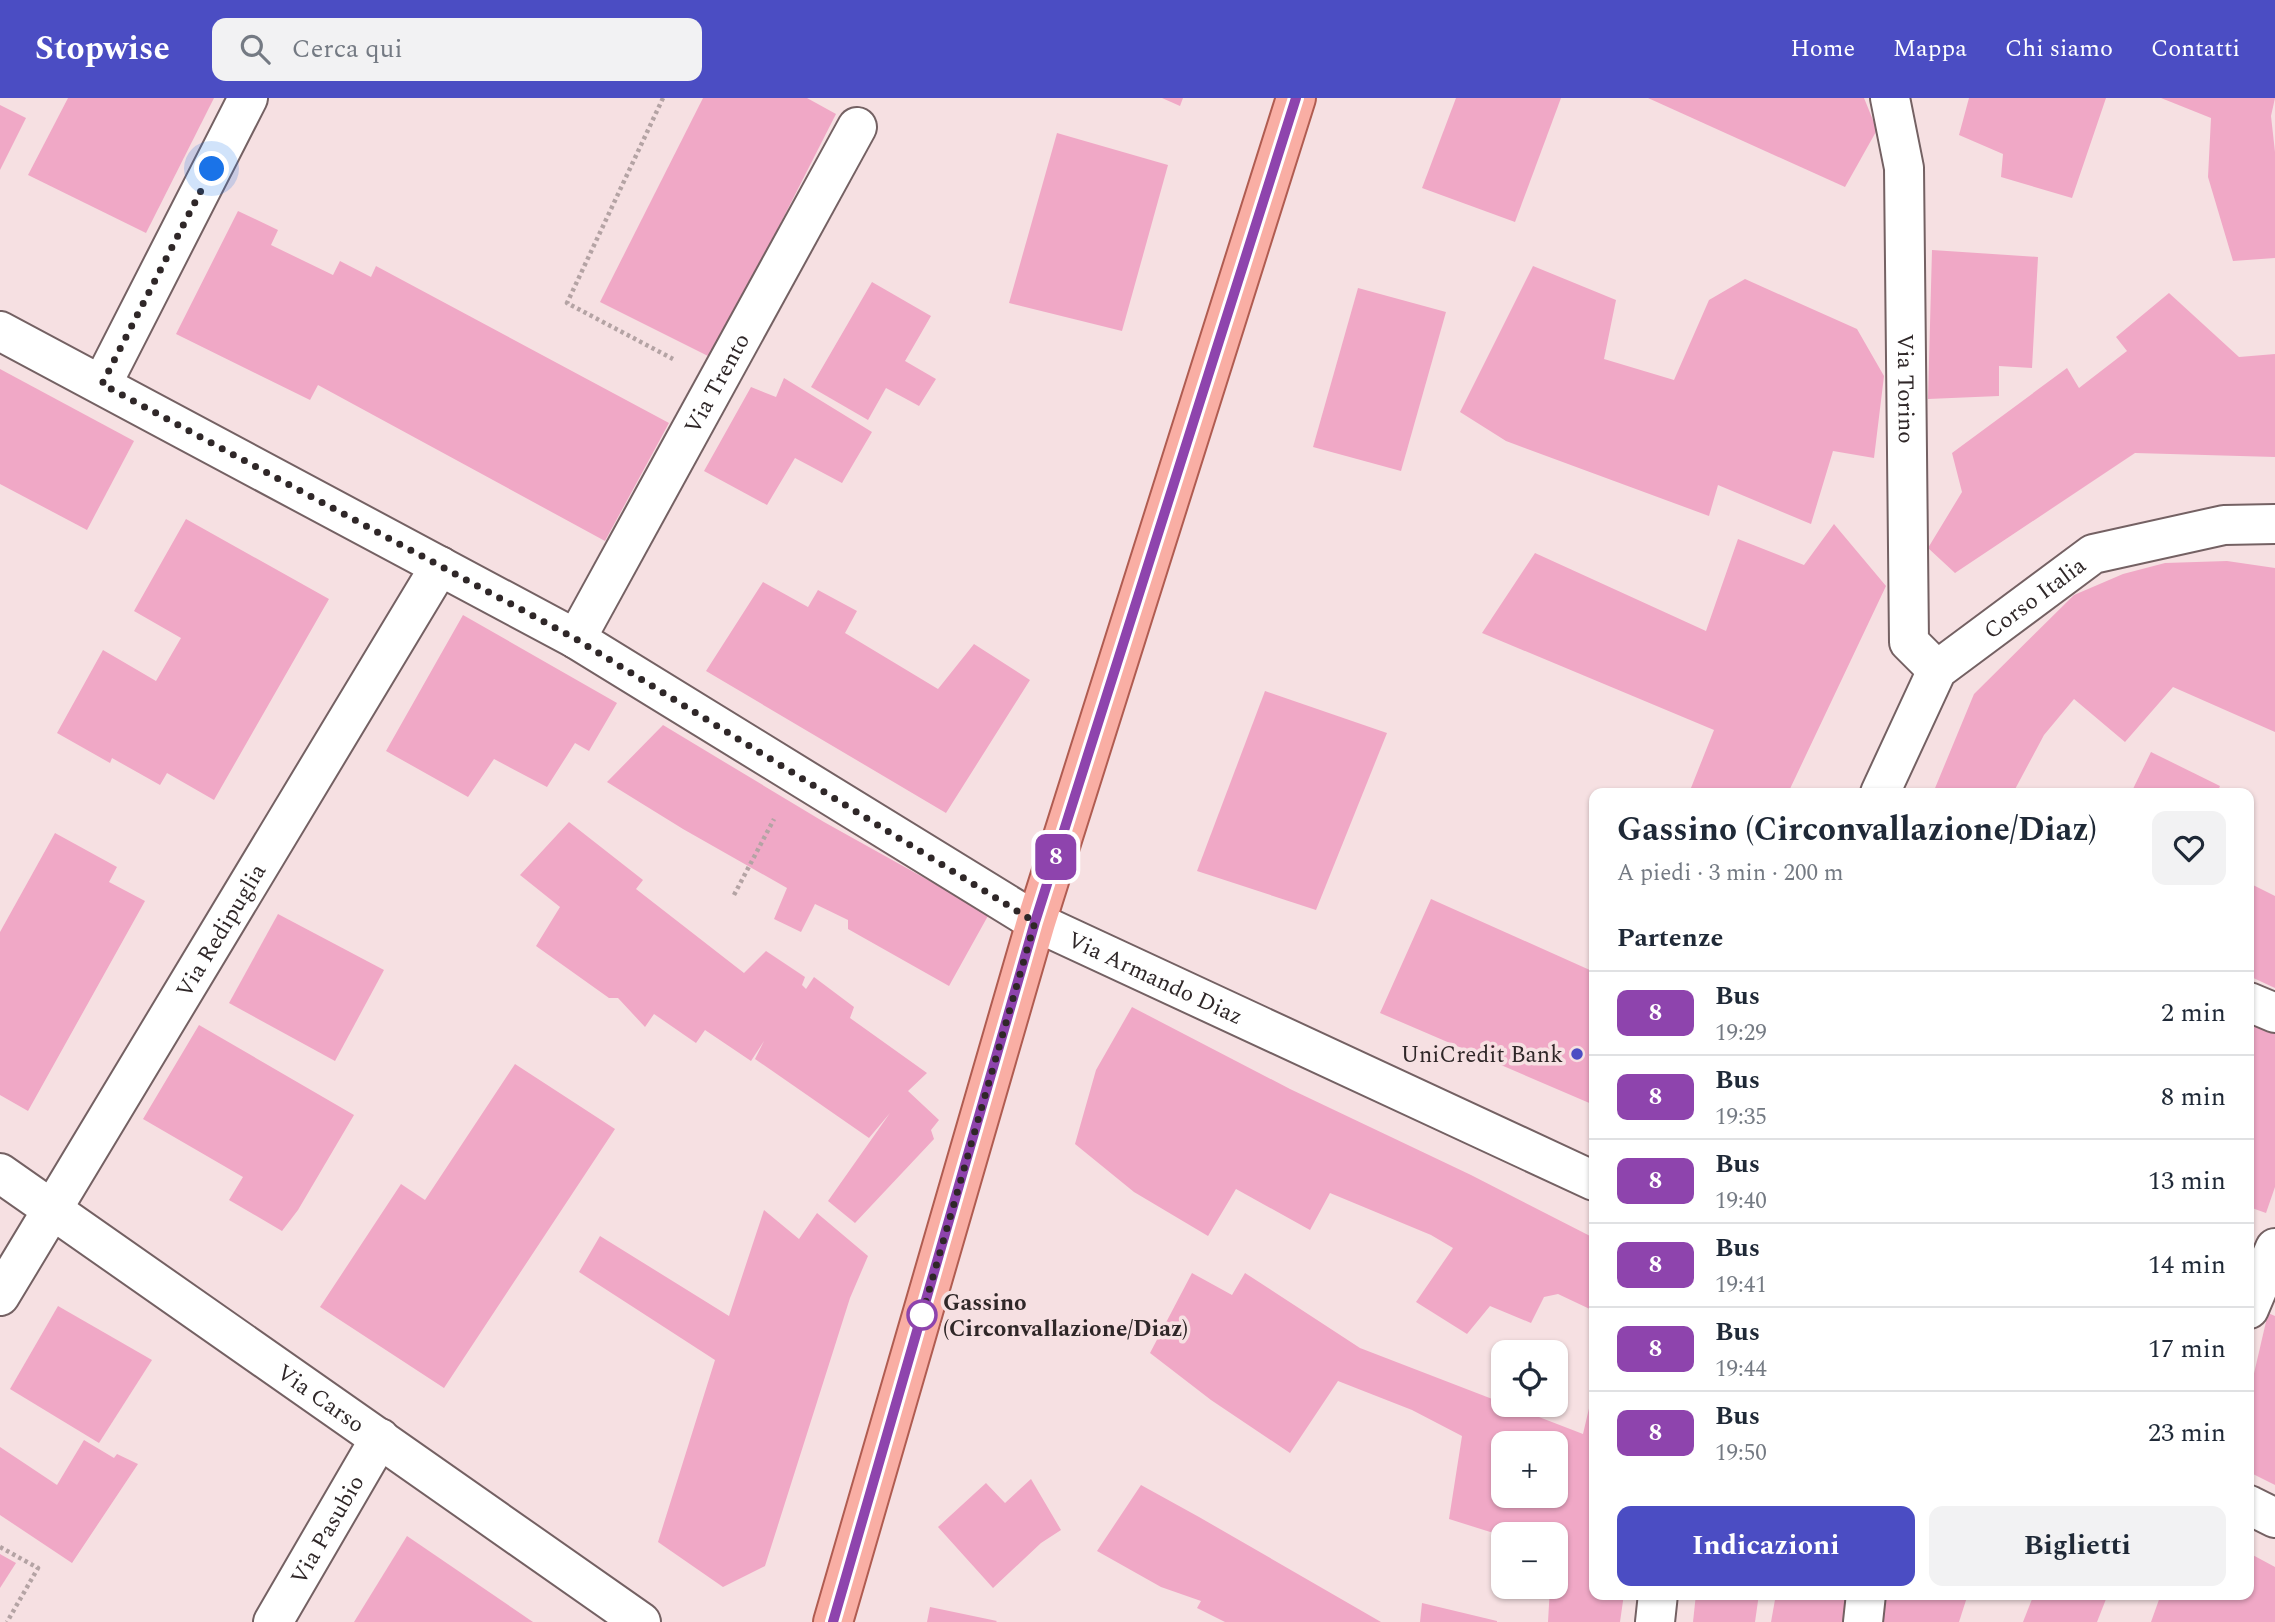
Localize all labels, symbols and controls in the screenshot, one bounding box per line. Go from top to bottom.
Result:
search box [212,18,702,81]
text: Stopwise [35,24,170,74]
text: Cerca qui [292,29,403,69]
icon: search [236,30,274,68]
text: Home [1790,31,1855,67]
text: Mappa [1893,31,1967,67]
text: Chi siamo [2005,31,2113,67]
text: Contatti [2151,31,2240,67]
your location [194,151,229,186]
street label: Via Trento [676,327,760,441]
street label: Via Torino [1887,333,1923,444]
street label: Corso Italia [1977,549,2094,649]
text: Gassino (Circonvallazione/Diaz) [1617,805,2097,855]
button: heart [2152,811,2226,885]
line badge: 8 [1033,834,1079,880]
text: 8 [1049,839,1063,875]
text: A piedi · 3 min · 200 m [1617,856,1843,891]
street label: Via Redipuglia [168,857,276,1005]
text: Partenze [1617,918,1724,958]
street label: Via Armando Diaz [1061,923,1248,1035]
text: Bus [1715,976,1760,1016]
text: 2 min [2161,993,2226,1033]
text: 8 [1649,995,1662,1031]
text: 19:29 [1715,1016,1767,1051]
place label: UniCredit Bank [1401,1038,1563,1073]
marker: UniCredit Bank [1569,1046,1585,1062]
text: Bus [1715,1060,1760,1100]
text: 8 min [2161,1077,2226,1117]
text: 8 [1649,1079,1662,1115]
text: 19:35 [1715,1100,1767,1135]
text: Bus [1715,1144,1760,1184]
text: 13 min [2148,1161,2226,1201]
text: 8 [1649,1163,1662,1199]
text: 19:40 [1715,1184,1767,1219]
text: Bus [1715,1228,1760,1268]
text: 14 min [2148,1245,2226,1285]
text: 8 [1649,1247,1662,1283]
text: 19:41 [1715,1268,1767,1303]
place label: Gassino (Circonvallazione/Diaz) [943,1286,1188,1347]
marker: Gassino (Circonvallazione/Diaz) [907,1300,937,1330]
text: Bus [1715,1312,1760,1352]
text: 17 min [2148,1329,2226,1369]
text: 8 [1649,1331,1662,1367]
map controls [1491,1340,1568,1599]
button: locate [1491,1340,1568,1417]
text: 19:44 [1715,1352,1767,1387]
street label: Via Carso [269,1356,371,1442]
text: Bus [1715,1396,1760,1436]
text: 23 min [2148,1413,2226,1453]
text: 8 [1649,1415,1662,1451]
button: + [1491,1431,1568,1508]
text: 19:50 [1715,1436,1767,1471]
street label: Via Pasubio [282,1469,374,1592]
button: Indicazioni [1617,1506,1915,1586]
button: Biglietti [1929,1506,2226,1586]
button: − [1491,1522,1568,1599]

